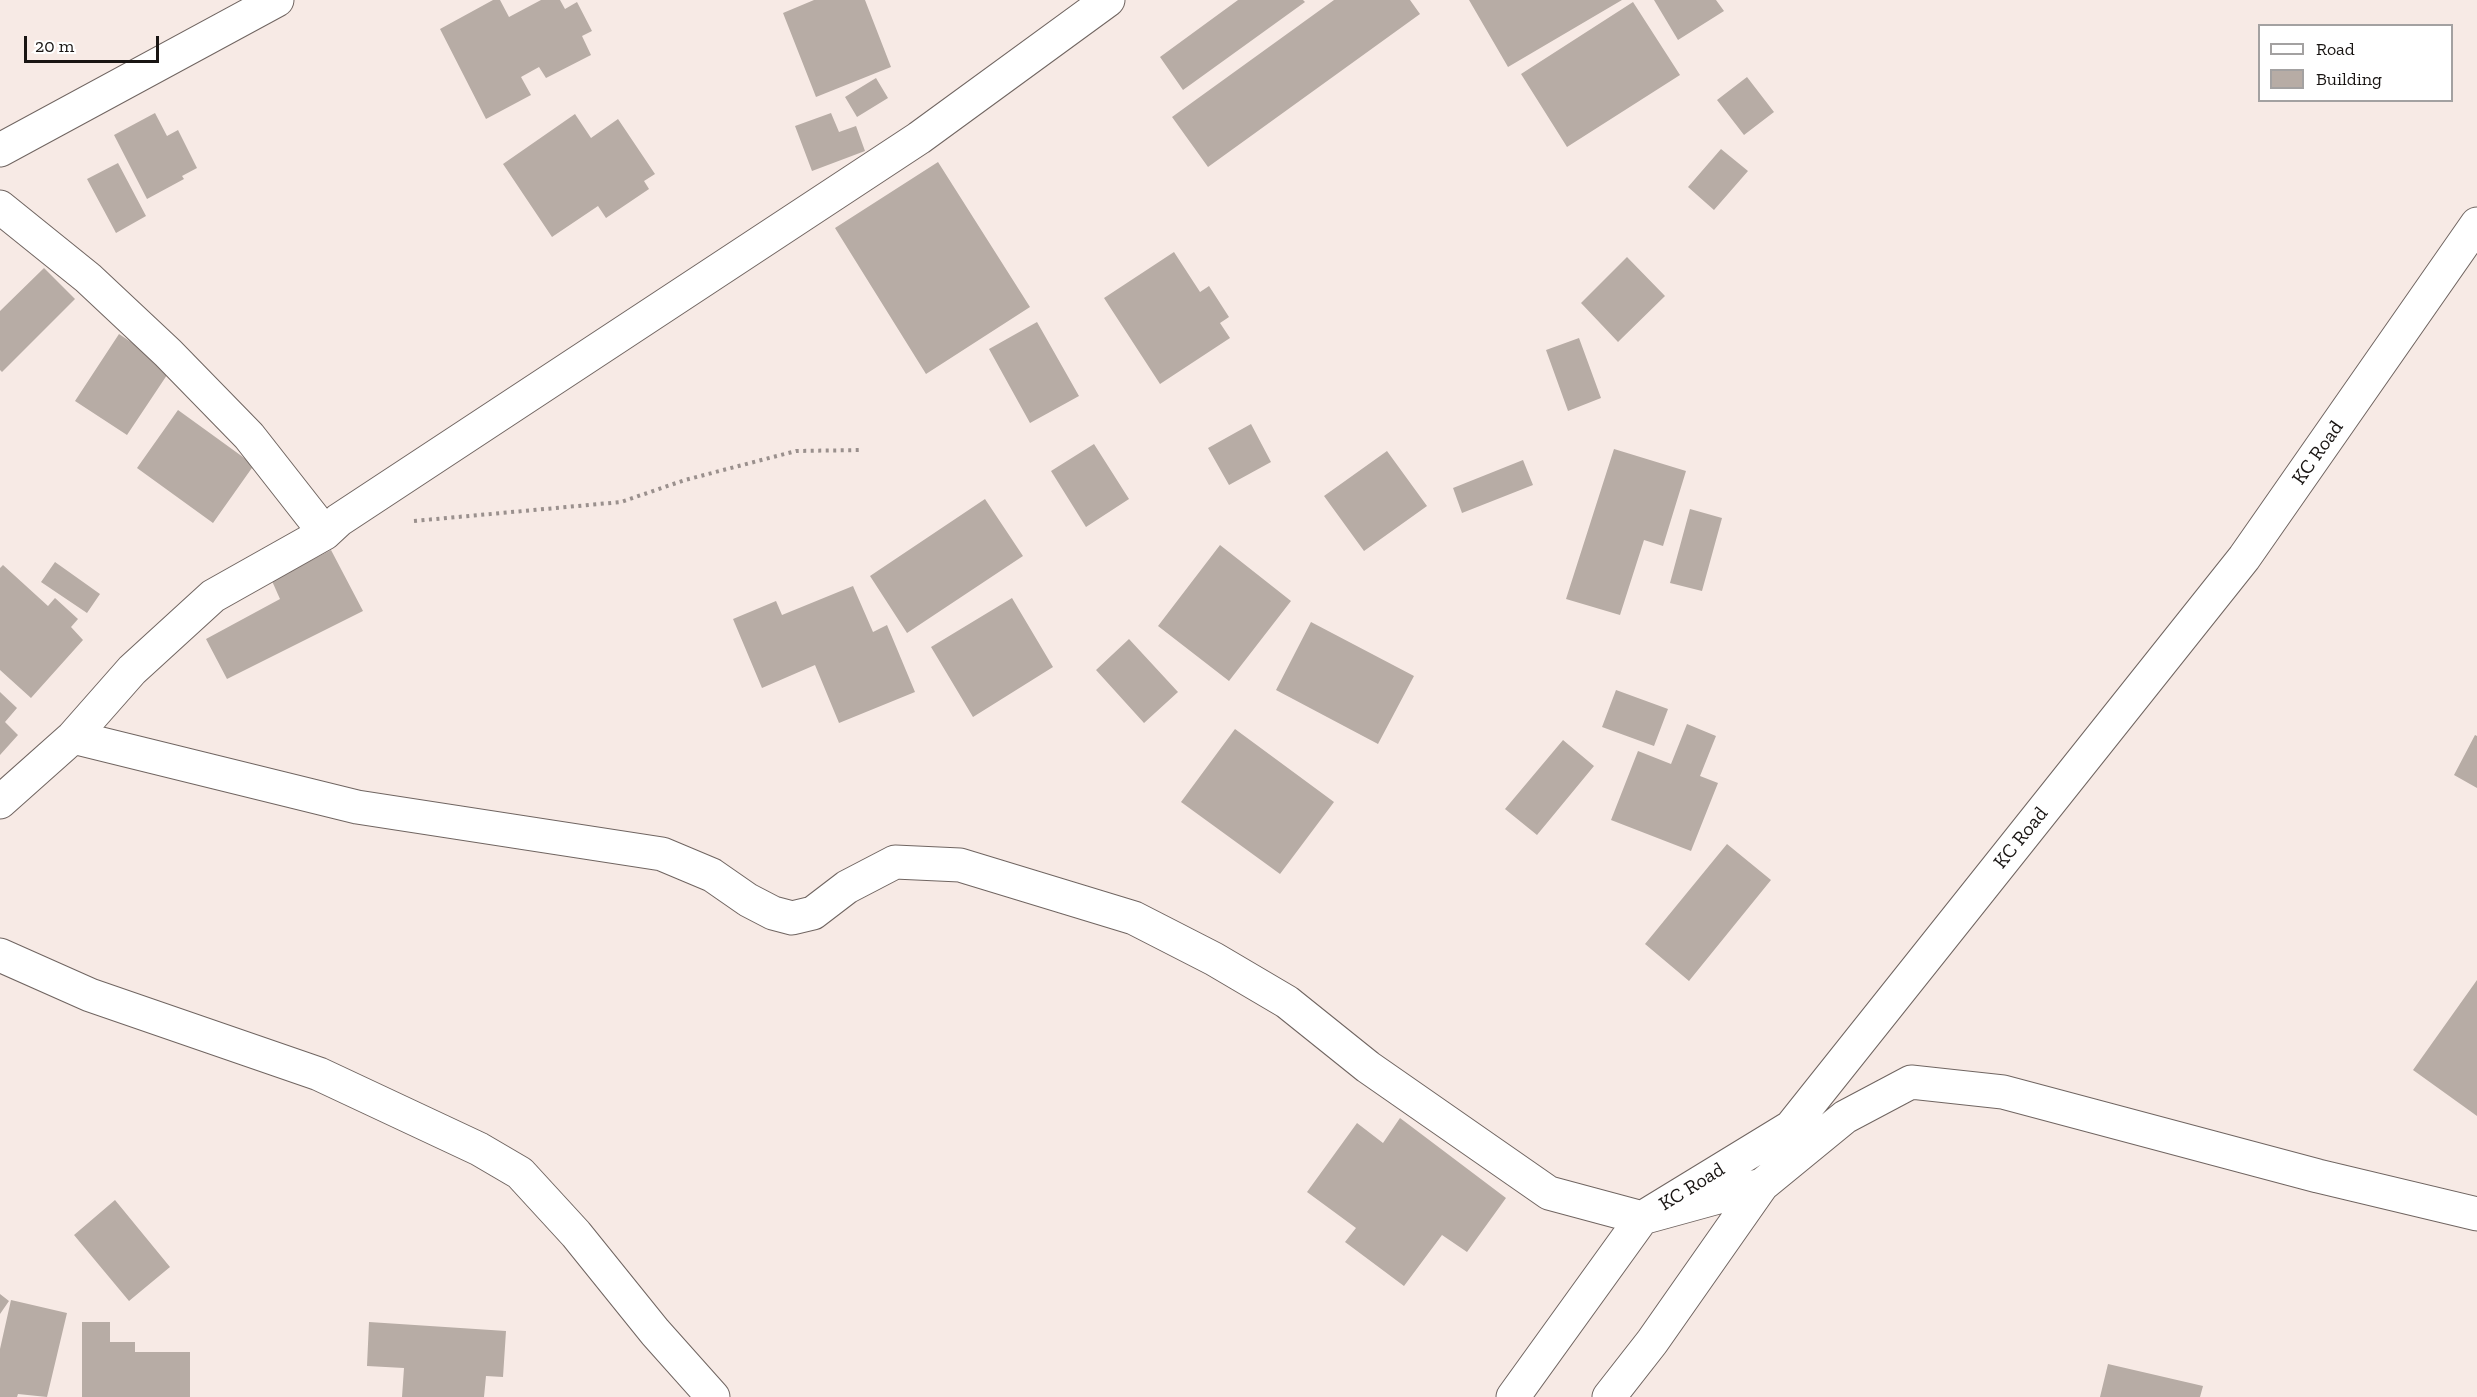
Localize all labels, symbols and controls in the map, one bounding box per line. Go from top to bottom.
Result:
scale bar [27,24,162,62]
legend [2258,24,2453,102]
text: 20 m [35,35,74,57]
text: Road [2316,38,2355,60]
text: Building [2316,68,2382,90]
street label: KC Road [2287,416,2349,490]
street label: KC Road [1989,802,2053,874]
street label: KC Road [1655,1158,1729,1216]

